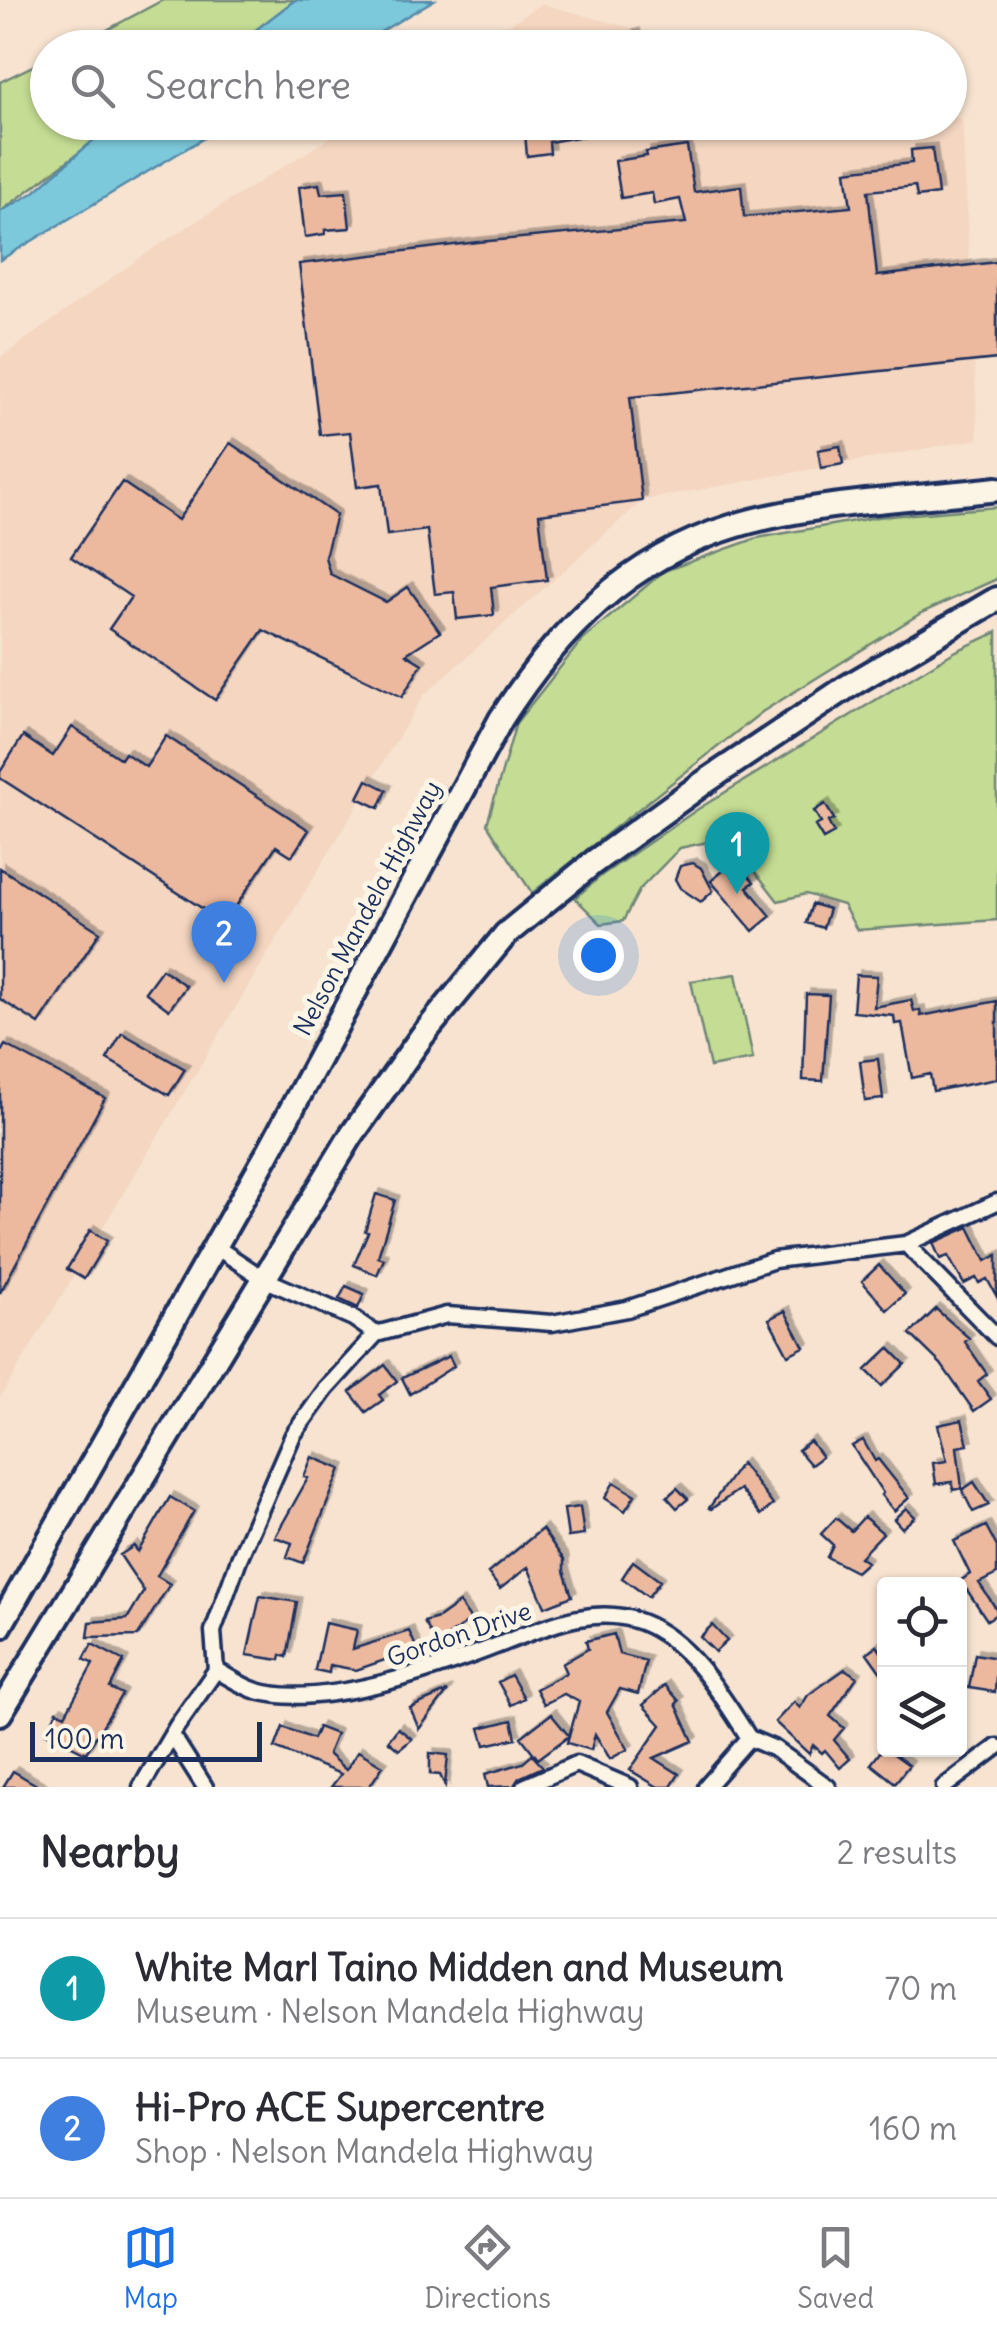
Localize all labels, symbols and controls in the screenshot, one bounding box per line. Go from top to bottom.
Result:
search box [30,30,967,140]
icon: search [65,58,120,113]
text: Search here [145,62,351,109]
street label: Nelson Mandela Highway [286,775,448,1041]
pin: 1 [704,812,770,894]
pin: 2 [192,900,256,983]
your location [573,930,624,981]
map controls [877,1577,967,1757]
button: locate [877,1577,967,1667]
street label: Gordon Drive [383,1594,535,1674]
button: layers [877,1667,967,1757]
scale bar [30,1717,262,1762]
text: 100 m [45,1721,124,1757]
text: Nearby [40,1826,179,1878]
text: 2 results [837,1832,957,1873]
text: White Marl Taino Midden and Museum [135,1944,784,1991]
text: 1 [66,1968,79,2009]
text: 70 m [885,1968,957,2009]
text: Museum · Nelson Mandela Highway [135,1991,644,2032]
text: Hi-Pro ACE Supercentre [135,2084,545,2131]
text: 2 [64,2108,81,2149]
text: 160 m [869,2108,957,2149]
text: Shop · Nelson Mandela Highway [135,2131,594,2172]
tab: Map [123,2220,178,2316]
tab: Directions [424,2220,551,2316]
tab: Saved [797,2220,874,2316]

